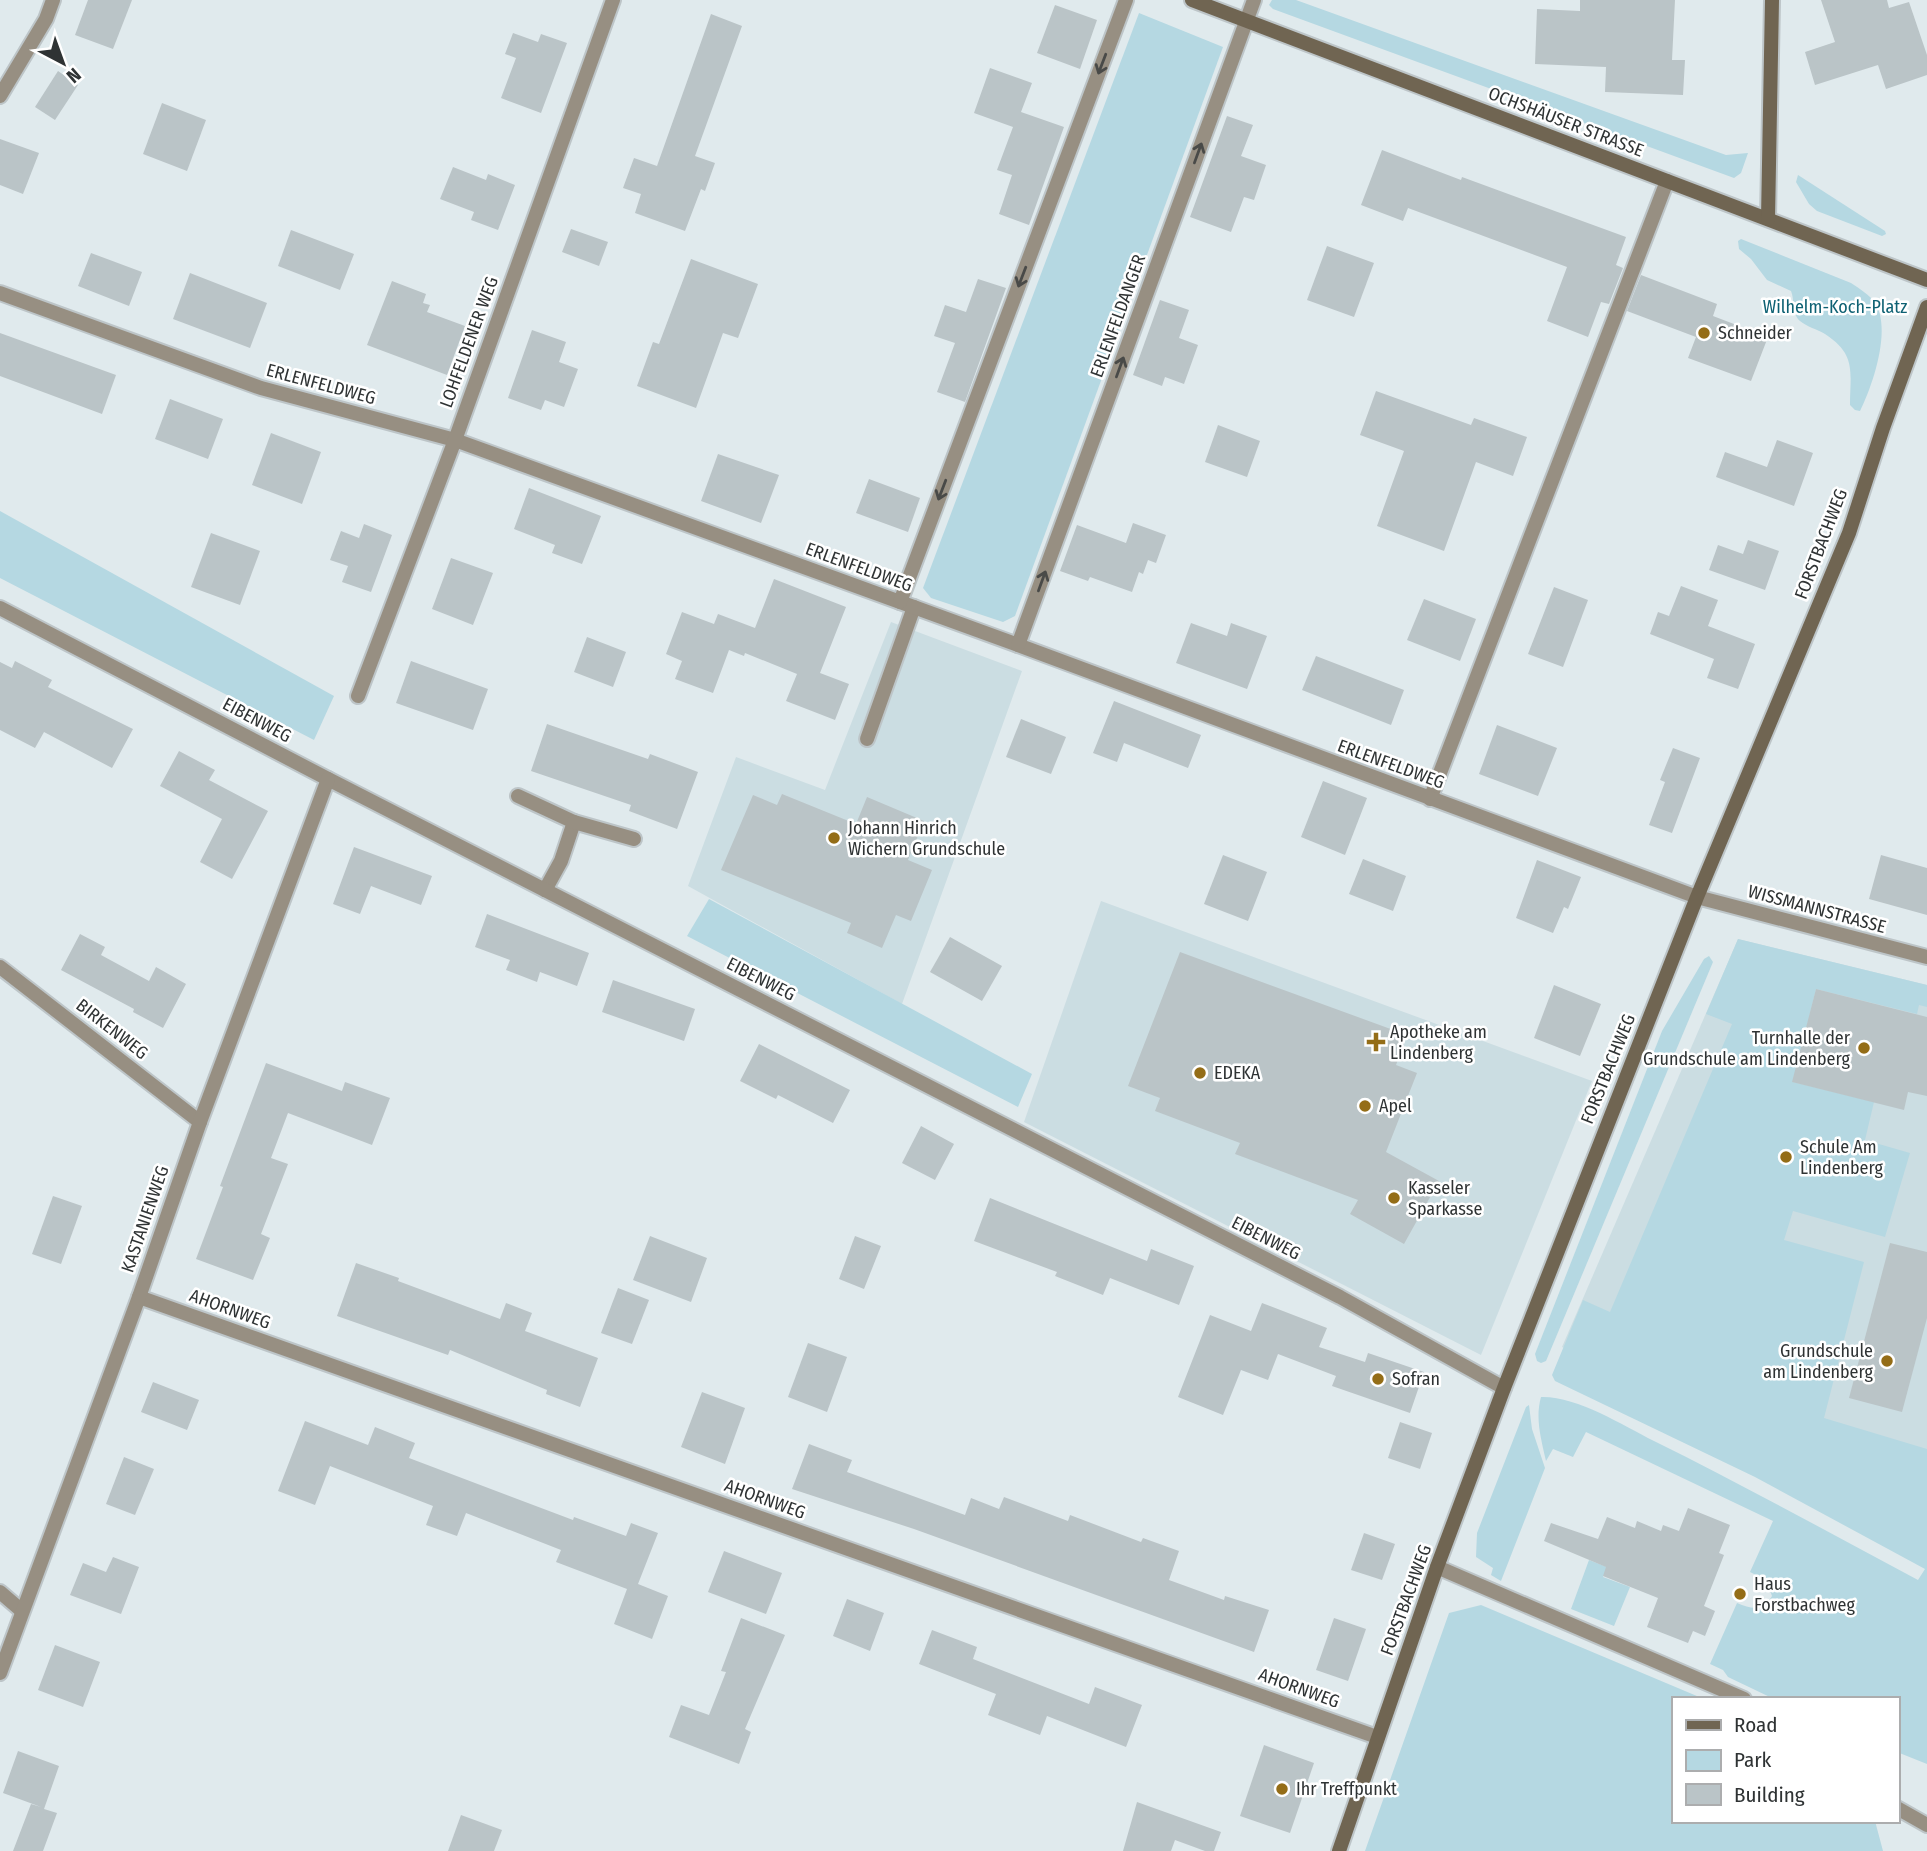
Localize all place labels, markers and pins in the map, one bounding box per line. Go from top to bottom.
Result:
place label: Schneider [1718,322,1793,344]
marker: Schneider [1696,325,1712,341]
place label: Johann Hinrich Wichern Grundschule [848,817,1005,860]
marker: Johann Hinrich Wichern Grundschule [826,830,842,846]
place label: Apotheke am Lindenberg [1390,1021,1487,1064]
place label: Turnhalle der Grundschule am Lindenberg [1643,1027,1851,1070]
marker: Apotheke am Lindenberg [1368,1034,1384,1050]
marker: Turnhalle der Grundschule am Lindenberg [1856,1040,1872,1056]
place label: EDEKA [1214,1062,1261,1084]
marker: EDEKA [1192,1065,1208,1081]
place label: Apel [1379,1095,1412,1117]
marker: Apel [1357,1098,1373,1114]
place label: Schule Am Lindenberg [1800,1136,1884,1179]
marker: Schule Am Lindenberg [1778,1149,1794,1165]
place label: Kasseler Sparkasse [1408,1177,1482,1220]
marker: Kasseler Sparkasse [1386,1190,1402,1206]
place label: Grundschule am Lindenberg [1763,1340,1874,1383]
marker: Grundschule am Lindenberg [1879,1353,1895,1369]
place label: Sofran [1392,1368,1440,1390]
marker: Sofran [1370,1371,1386,1387]
place label: Haus Forstbachweg [1754,1573,1855,1616]
marker: Haus Forstbachweg [1732,1586,1748,1602]
place label: Ihr Treffpunkt [1296,1778,1397,1800]
marker: Ihr Treffpunkt [1274,1781,1290,1797]

